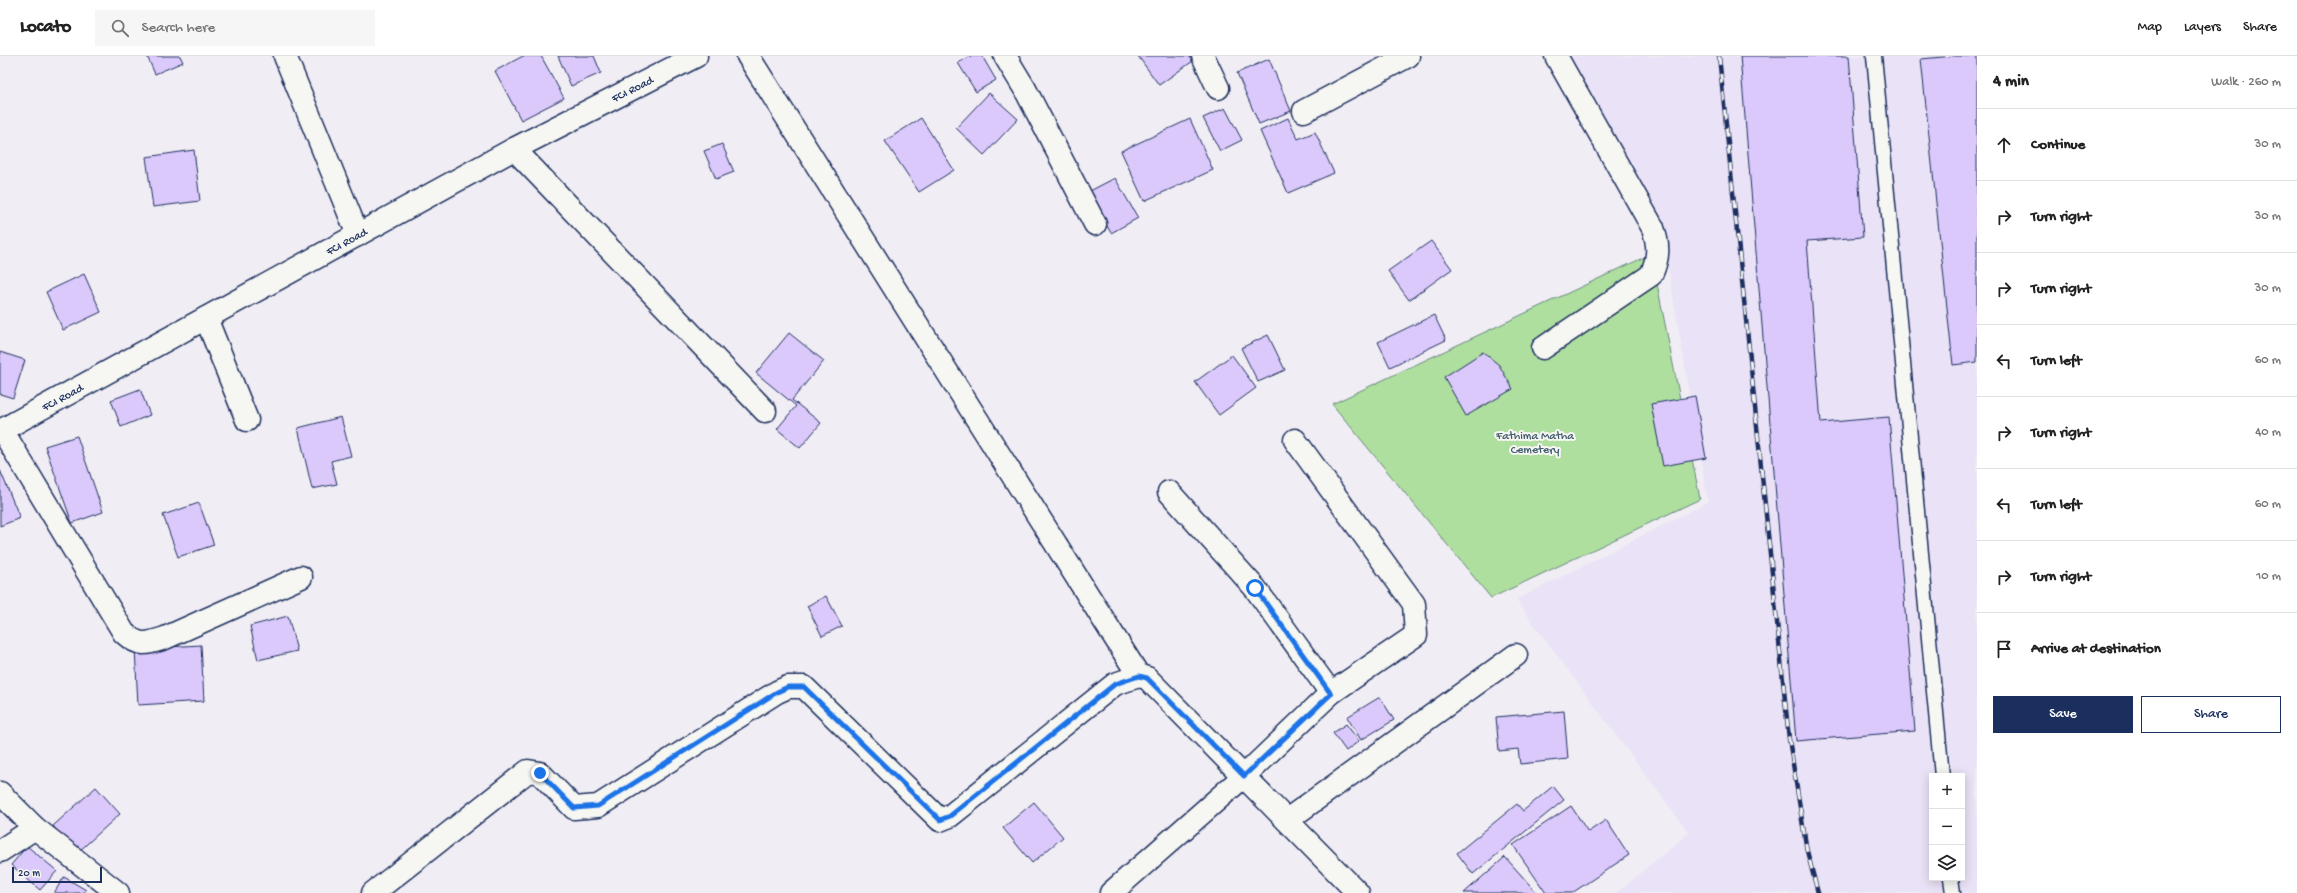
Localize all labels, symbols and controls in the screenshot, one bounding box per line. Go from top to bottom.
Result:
search box [95,10,375,46]
text: Locato [20,16,71,39]
icon: search [109,17,131,39]
text: Search here [141,19,215,37]
text: Map [2138,19,2162,36]
text: Layers [2184,19,2221,36]
text: Share [2243,19,2277,36]
text: 4 min [1993,72,2029,92]
street label: FCI Road [609,74,657,107]
text: Walk · 260 m [2211,75,2281,90]
icon: ahead [1993,134,2015,156]
text: Continue [2031,136,2085,154]
text: 30 m [2255,137,2281,152]
icon: right [1993,206,2015,228]
text: Turn right [2031,208,2091,226]
text: 30 m [2255,209,2281,224]
street label: FCI Road [323,225,371,260]
icon: right [1993,278,2015,300]
text: Turn right [2031,280,2091,298]
text: 30 m [2255,281,2281,296]
icon: left [1993,350,2015,372]
text: Turn left [2031,352,2082,370]
text: 60 m [2255,353,2281,368]
street label: FCI Road [39,381,87,416]
icon: right [1993,422,2015,444]
text: Turn right [2031,424,2091,442]
text: 40 m [2255,425,2281,440]
park label: Fathima Matha Cemetery [1495,430,1574,458]
icon: left [1993,494,2015,516]
text: Turn left [2031,496,2082,514]
text: 60 m [2255,497,2281,512]
icon: right [1993,566,2015,588]
text: Turn right [2031,568,2091,586]
text: 10 m [2256,569,2281,584]
route start [1246,579,1264,597]
icon: arrive [1993,638,2015,660]
text: Arrive at destination [2031,640,2161,658]
button: Save [1993,696,2133,733]
button: Share [2141,696,2281,733]
route end [531,764,549,782]
map controls [1929,773,1965,881]
button: + [1929,773,1965,809]
button: − [1929,809,1965,845]
button: layers [1929,845,1965,881]
scale bar [12,865,102,884]
text: 20 m [18,868,40,880]

